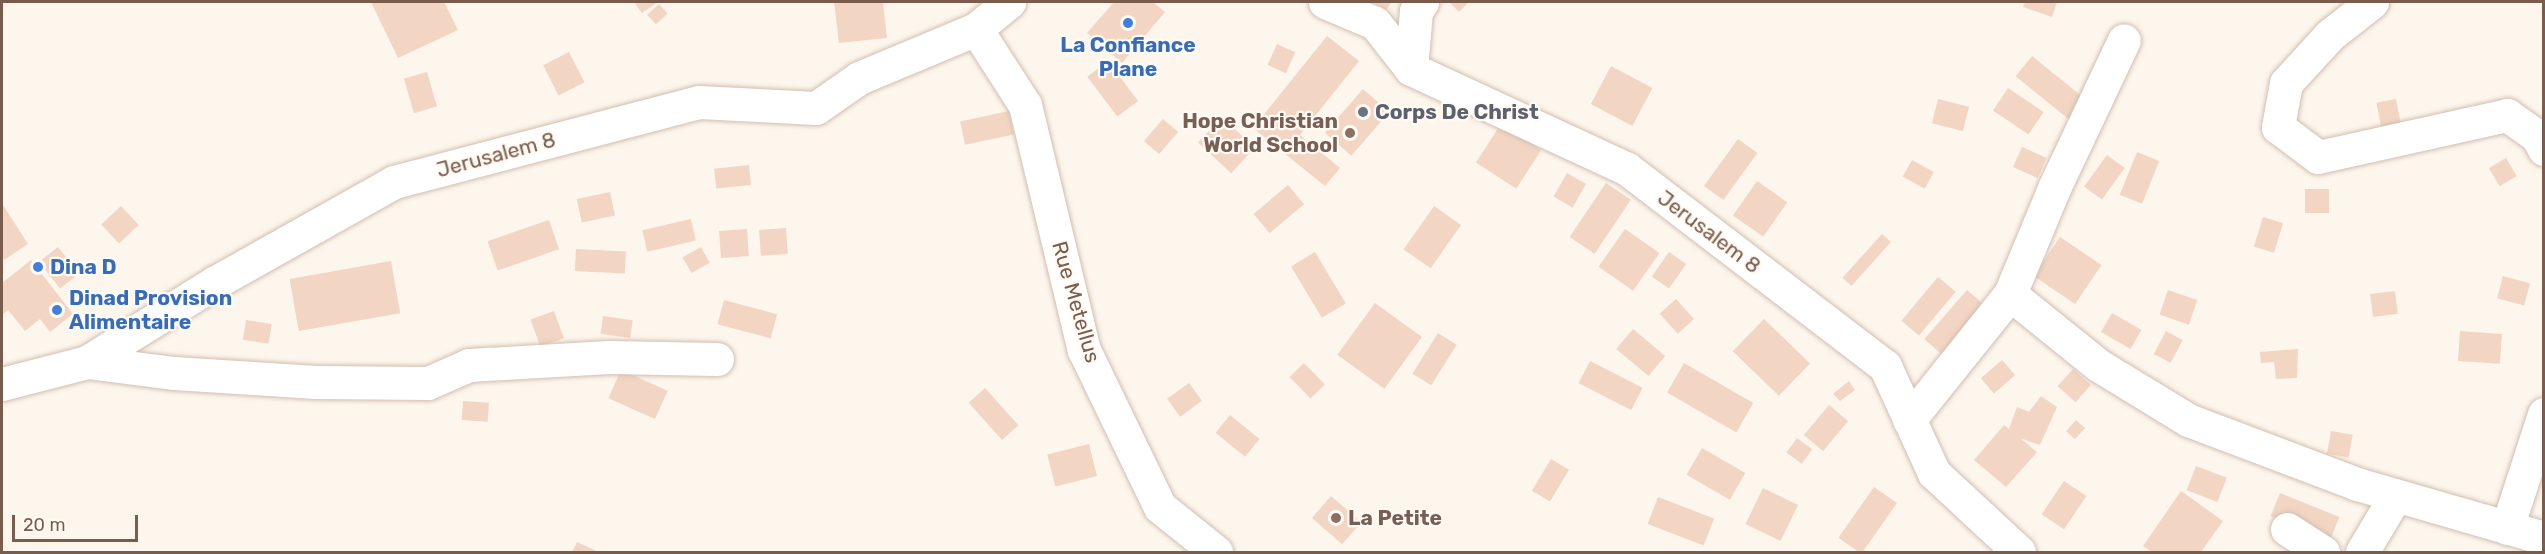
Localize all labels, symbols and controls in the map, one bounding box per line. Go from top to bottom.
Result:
marker: La Confiance Plane [1121,16,1135,30]
place label: La Confiance Plane [1060,32,1196,82]
place label: Corps De Christ [1375,99,1539,125]
marker: Corps De Christ [1356,105,1370,119]
place label: Hope Christian World School [1182,108,1338,158]
marker: Hope Christian World School [1343,126,1357,140]
street label: Jerusalem 8 [434,127,558,183]
street label: Jerusalem 8 [1653,185,1765,279]
street label: Rue Metellus [1047,238,1105,366]
place label: Dina D [50,254,116,280]
marker: Dina D [31,260,45,274]
place label: Dinad Provision Alimentaire [69,285,232,335]
marker: Dinad Provision Alimentaire [50,303,64,317]
scale bar [15,503,141,541]
place label: La Petite [1348,505,1442,531]
marker: La Petite [1329,511,1343,525]
text: 20 m [23,514,65,536]

